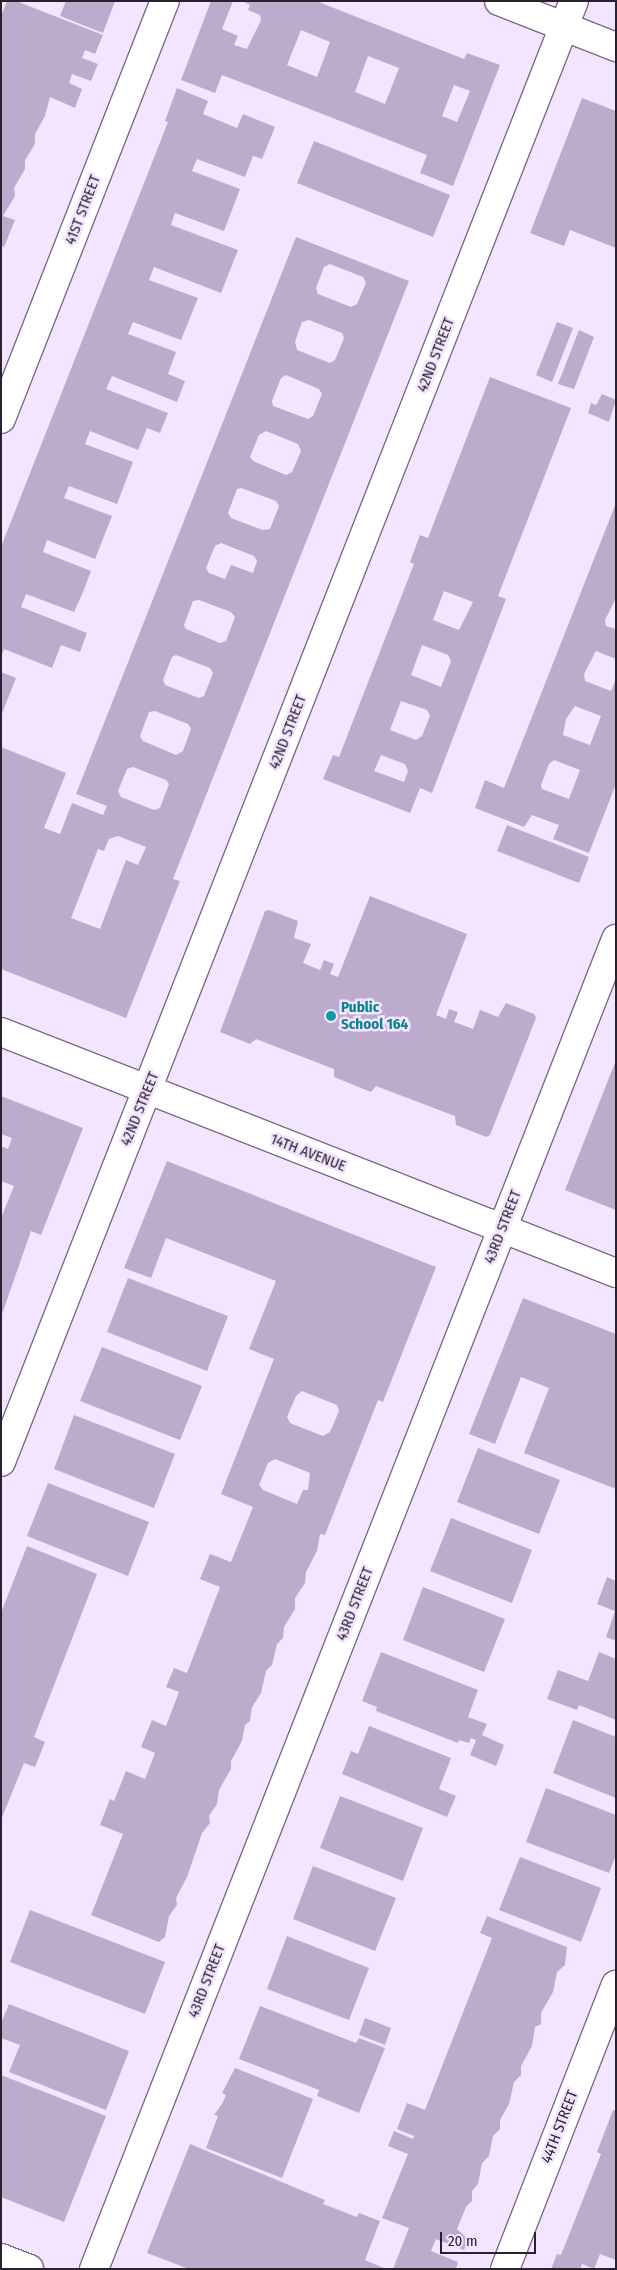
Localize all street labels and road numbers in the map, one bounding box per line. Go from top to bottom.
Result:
street label: 41ST STREET [61,173,105,247]
street label: 42ND STREET [414,315,458,395]
street label: 42ND STREET [266,692,310,772]
street label: 42ND STREET [117,1069,163,1149]
street label: 14TH AVENUE [268,1130,348,1176]
street label: 43RD STREET [481,1188,525,1266]
street label: 43RD STREET [333,1565,377,1643]
street label: 43RD STREET [185,1942,229,2020]
street label: 44TH STREET [538,2088,582,2166]

